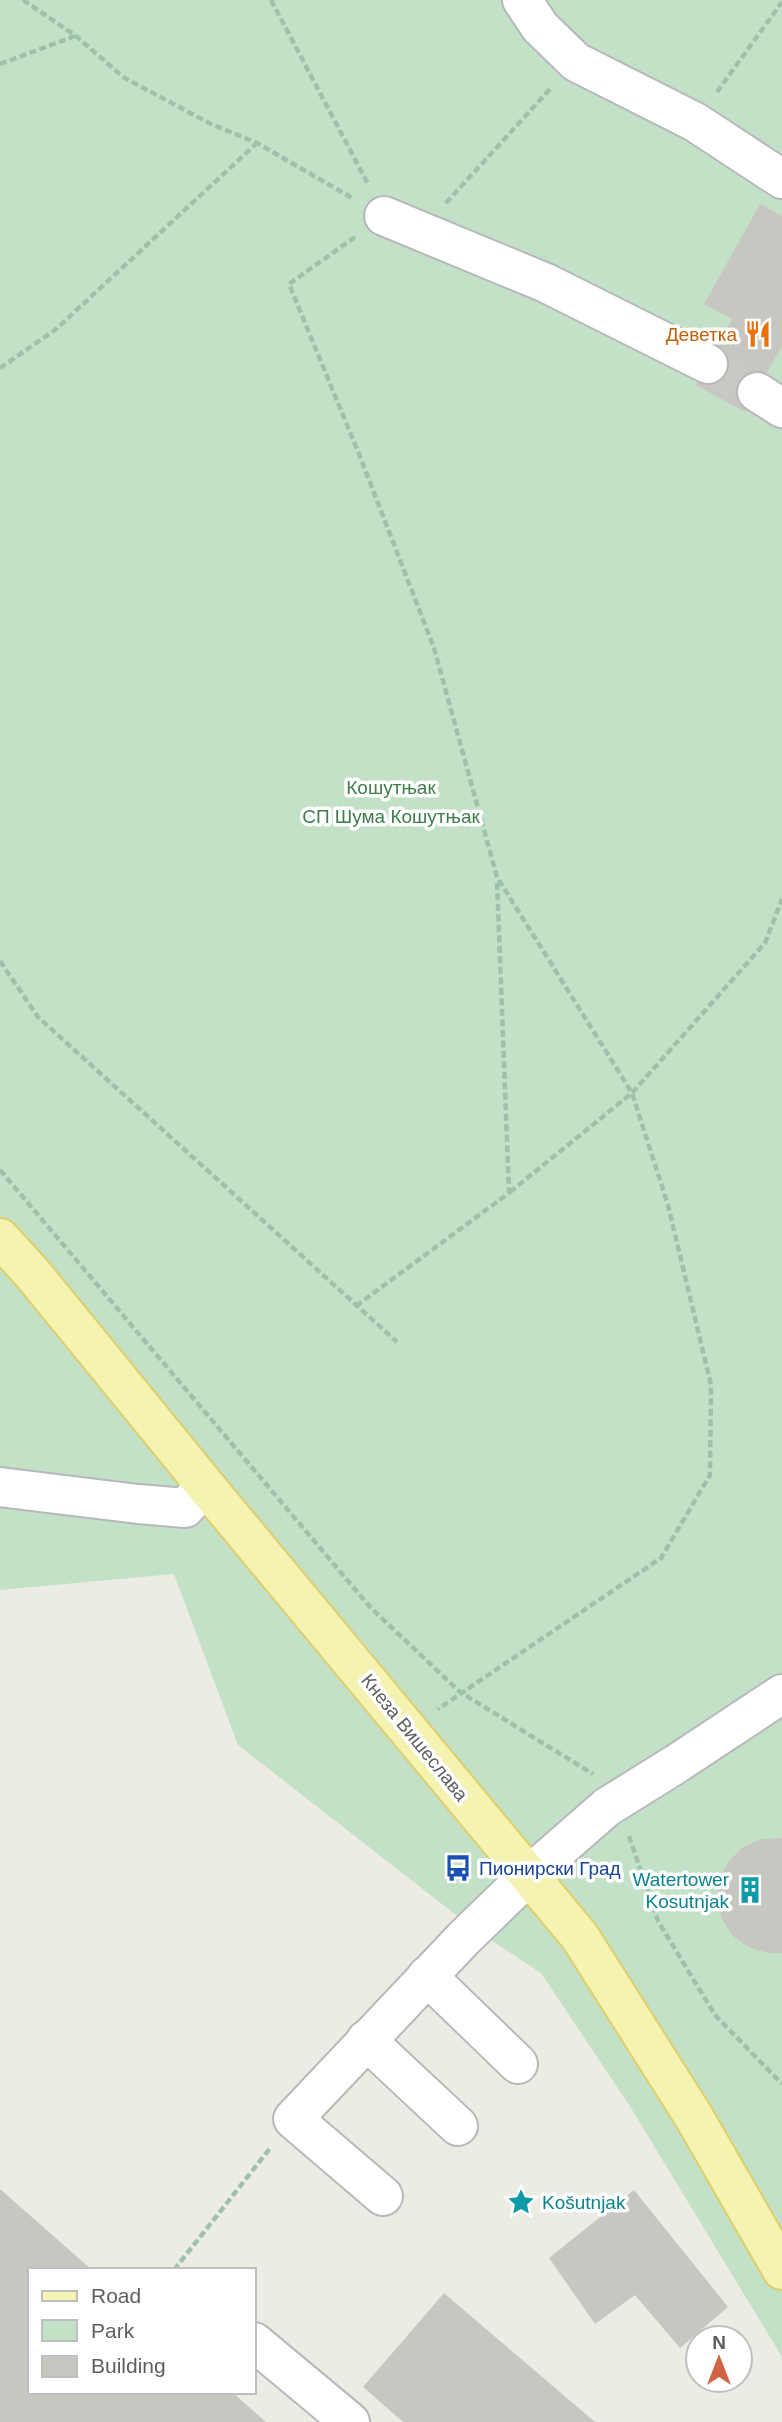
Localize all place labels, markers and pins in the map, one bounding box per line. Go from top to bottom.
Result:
restaurant icon: Деветка [743,319,773,349]
place label: Деветка [666,324,737,345]
bus stop icon: Пионирски Град [443,1853,473,1883]
place label: Пионирски Град [479,1858,621,1879]
place label: Watertower Kosutnjak [633,1869,730,1912]
building icon: Watertower Kosutnjak [735,1875,765,1905]
place icon: Košutnjak [506,2187,536,2217]
place label: Košutnjak [542,2192,626,2213]

